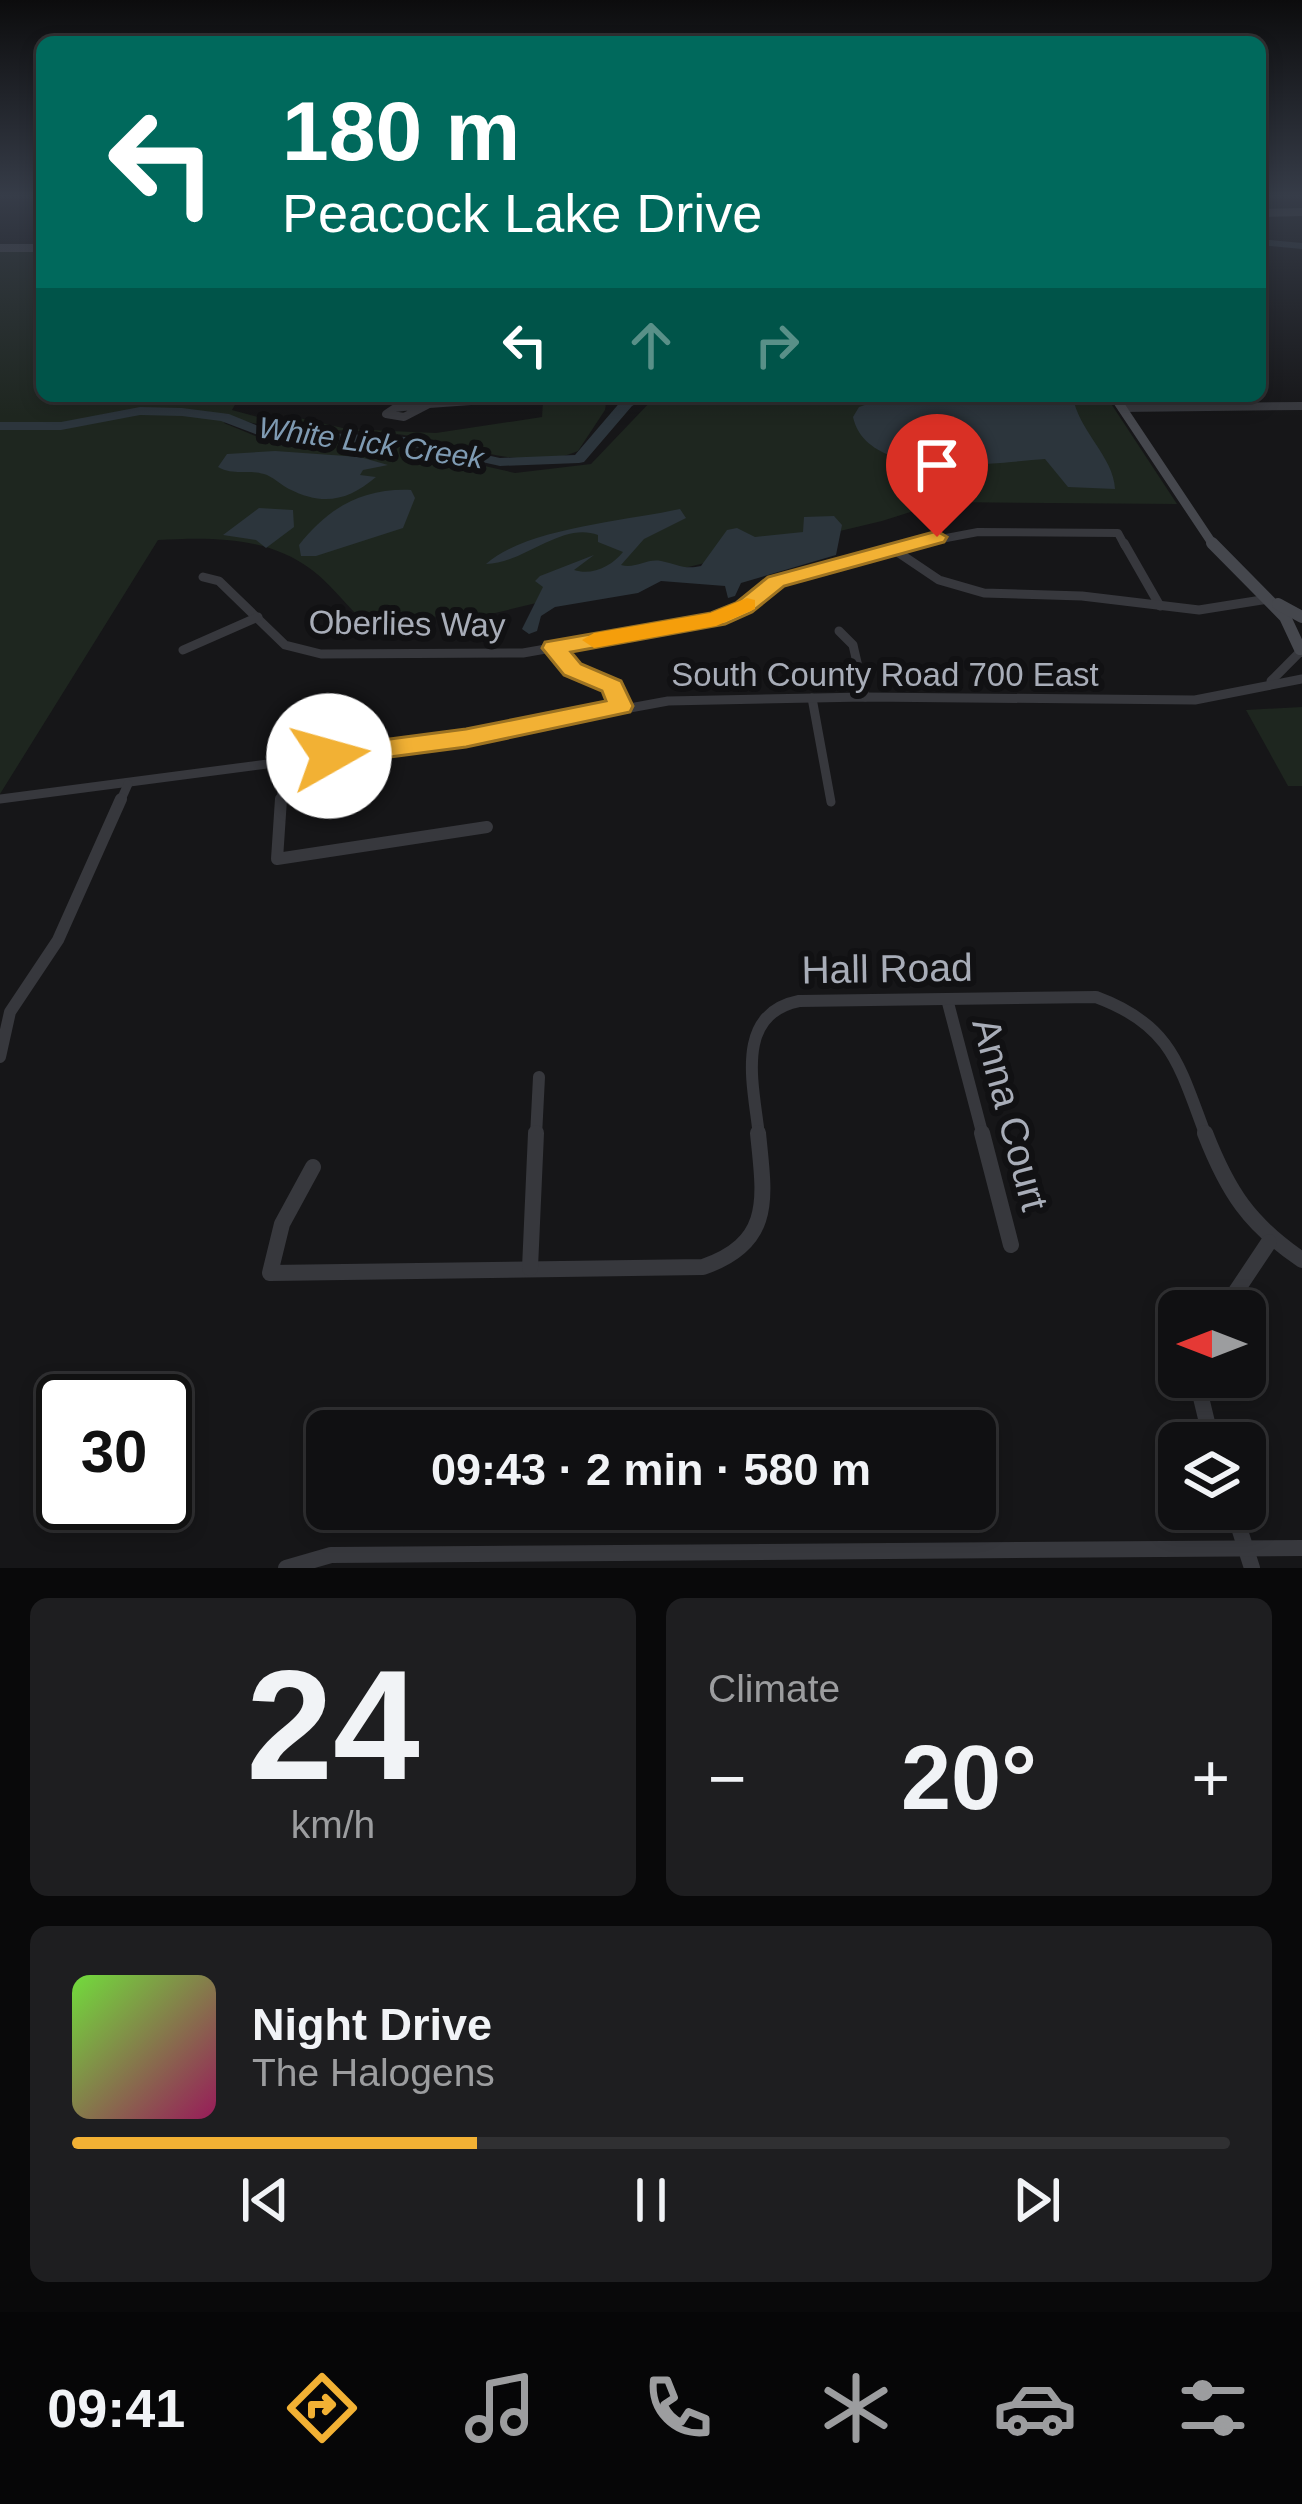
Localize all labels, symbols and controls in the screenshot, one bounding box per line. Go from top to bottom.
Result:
icon: left [84,84,240,240]
text: 180 m [282,84,520,178]
text: Peacock Lake Drive [282,183,762,243]
icon: left [492,312,558,378]
icon: ahead [618,312,684,378]
icon: right [744,312,810,378]
water label: White Lick Creek [257,410,488,475]
pin [886,414,988,537]
icon: arrive [904,432,970,498]
street label: Oberlies Way [308,603,506,644]
street label: South County Road 700 East [671,656,1099,693]
position arrow [266,693,392,819]
street label: Hall Road [801,946,973,991]
street label: Anna Court [964,1013,1057,1215]
north arrow [1158,1290,1266,1398]
map controls [1158,1290,1266,1530]
speed limit sign: 30 [36,1374,192,1530]
button: layers [1158,1422,1266,1530]
text: 09:43 · 2 min · 580 m [431,1444,871,1495]
text: 24 [246,1638,420,1812]
text: Climate [708,1667,840,1710]
text: 20° [901,1728,1037,1828]
text: − [708,1741,747,1815]
text: + [1191,1741,1230,1815]
text: km/h [291,1803,375,1846]
text: Night Drive [252,1999,492,2050]
text: The Halogens [252,2051,495,2094]
icon: previous [232,2167,298,2233]
icon: pause [618,2167,684,2233]
icon: next [1004,2167,1070,2233]
icon: directions [280,2366,364,2450]
icon: music [458,2366,542,2450]
icon: phone [636,2366,720,2450]
icon: climate [814,2366,898,2450]
icon: car [993,2366,1077,2450]
icon: filters [1171,2366,1255,2450]
text: 09:41 [47,2378,185,2438]

